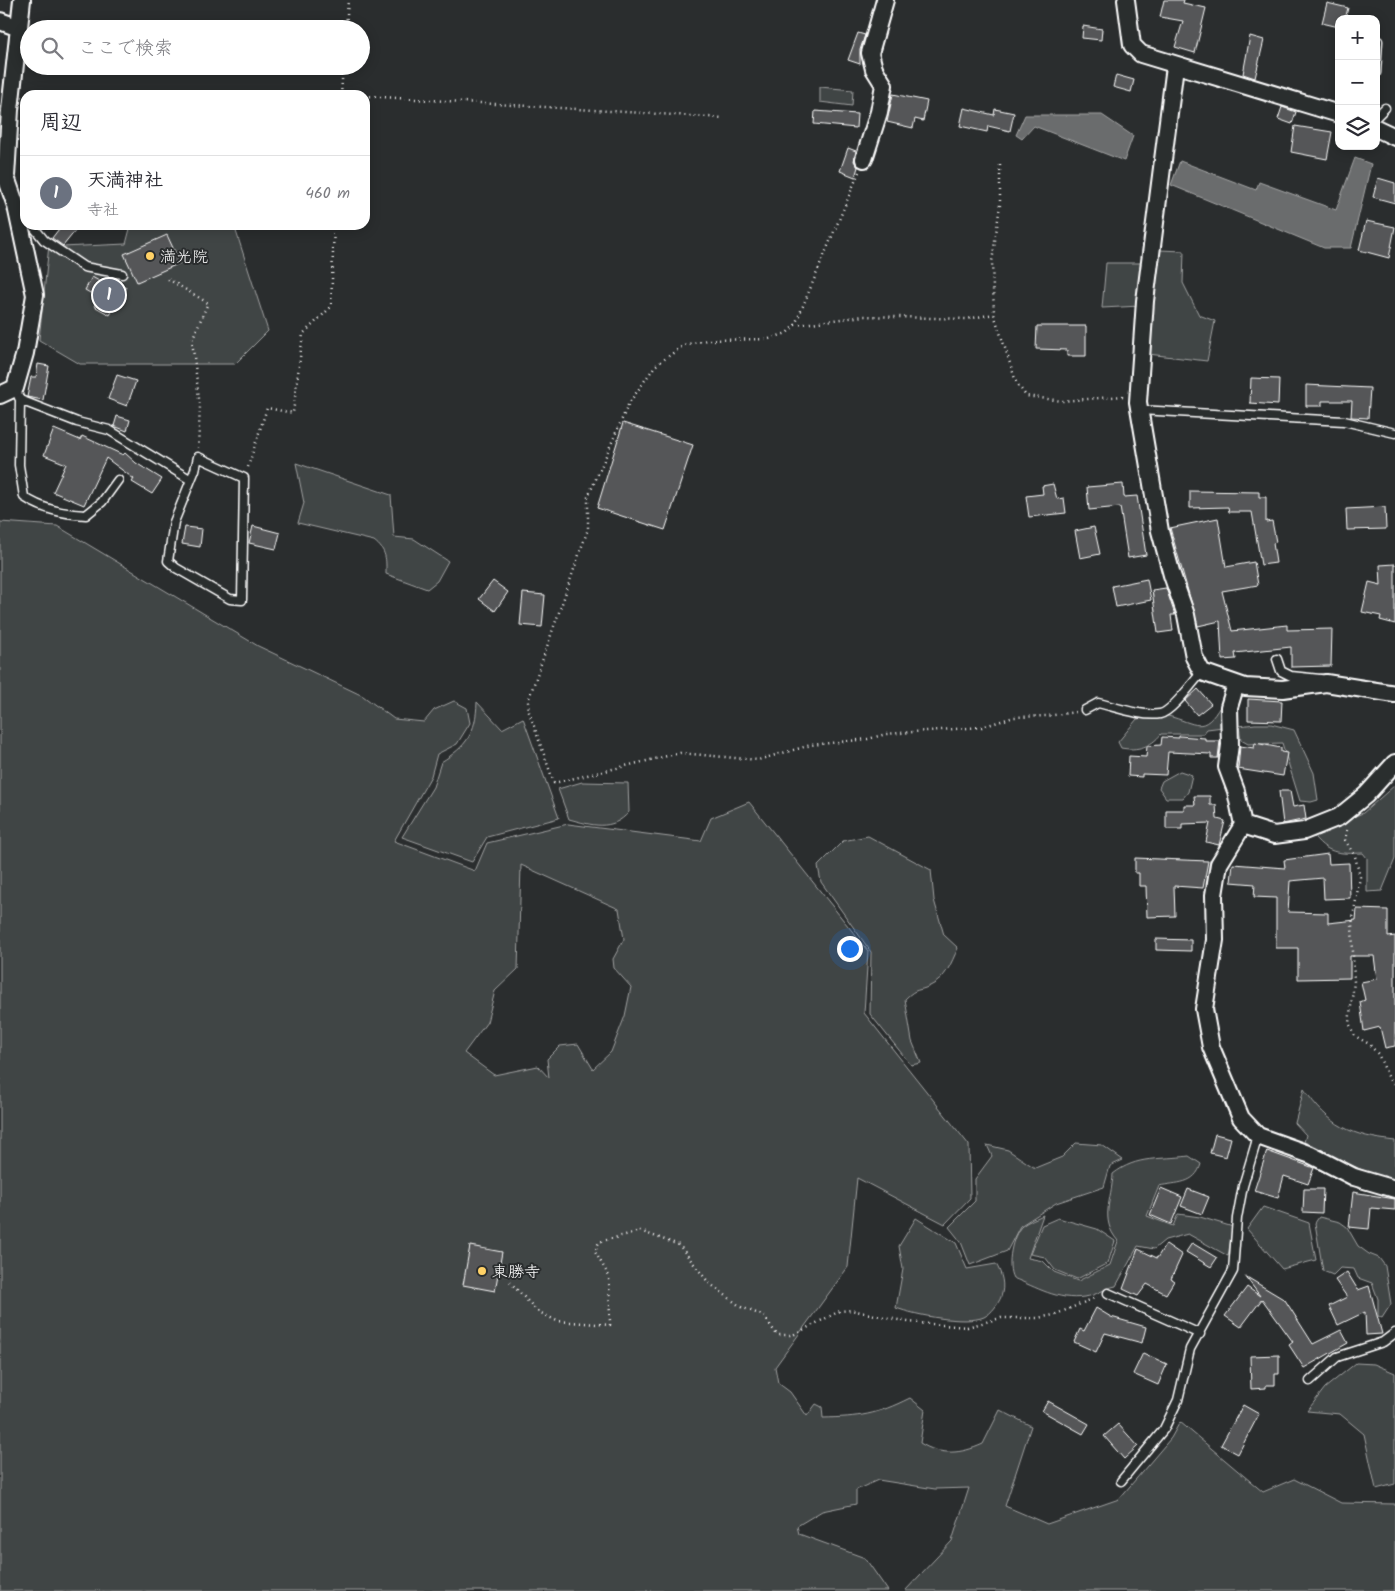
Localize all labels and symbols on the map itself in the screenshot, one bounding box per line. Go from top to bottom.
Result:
place label: 満光院 [160,245,208,270]
marker: 満光院 [144,250,156,262]
pin: 1 [93,276,125,314]
your location [837,936,863,962]
place label: 東勝寺 [492,1260,540,1285]
marker: 東勝寺 [476,1265,488,1277]

